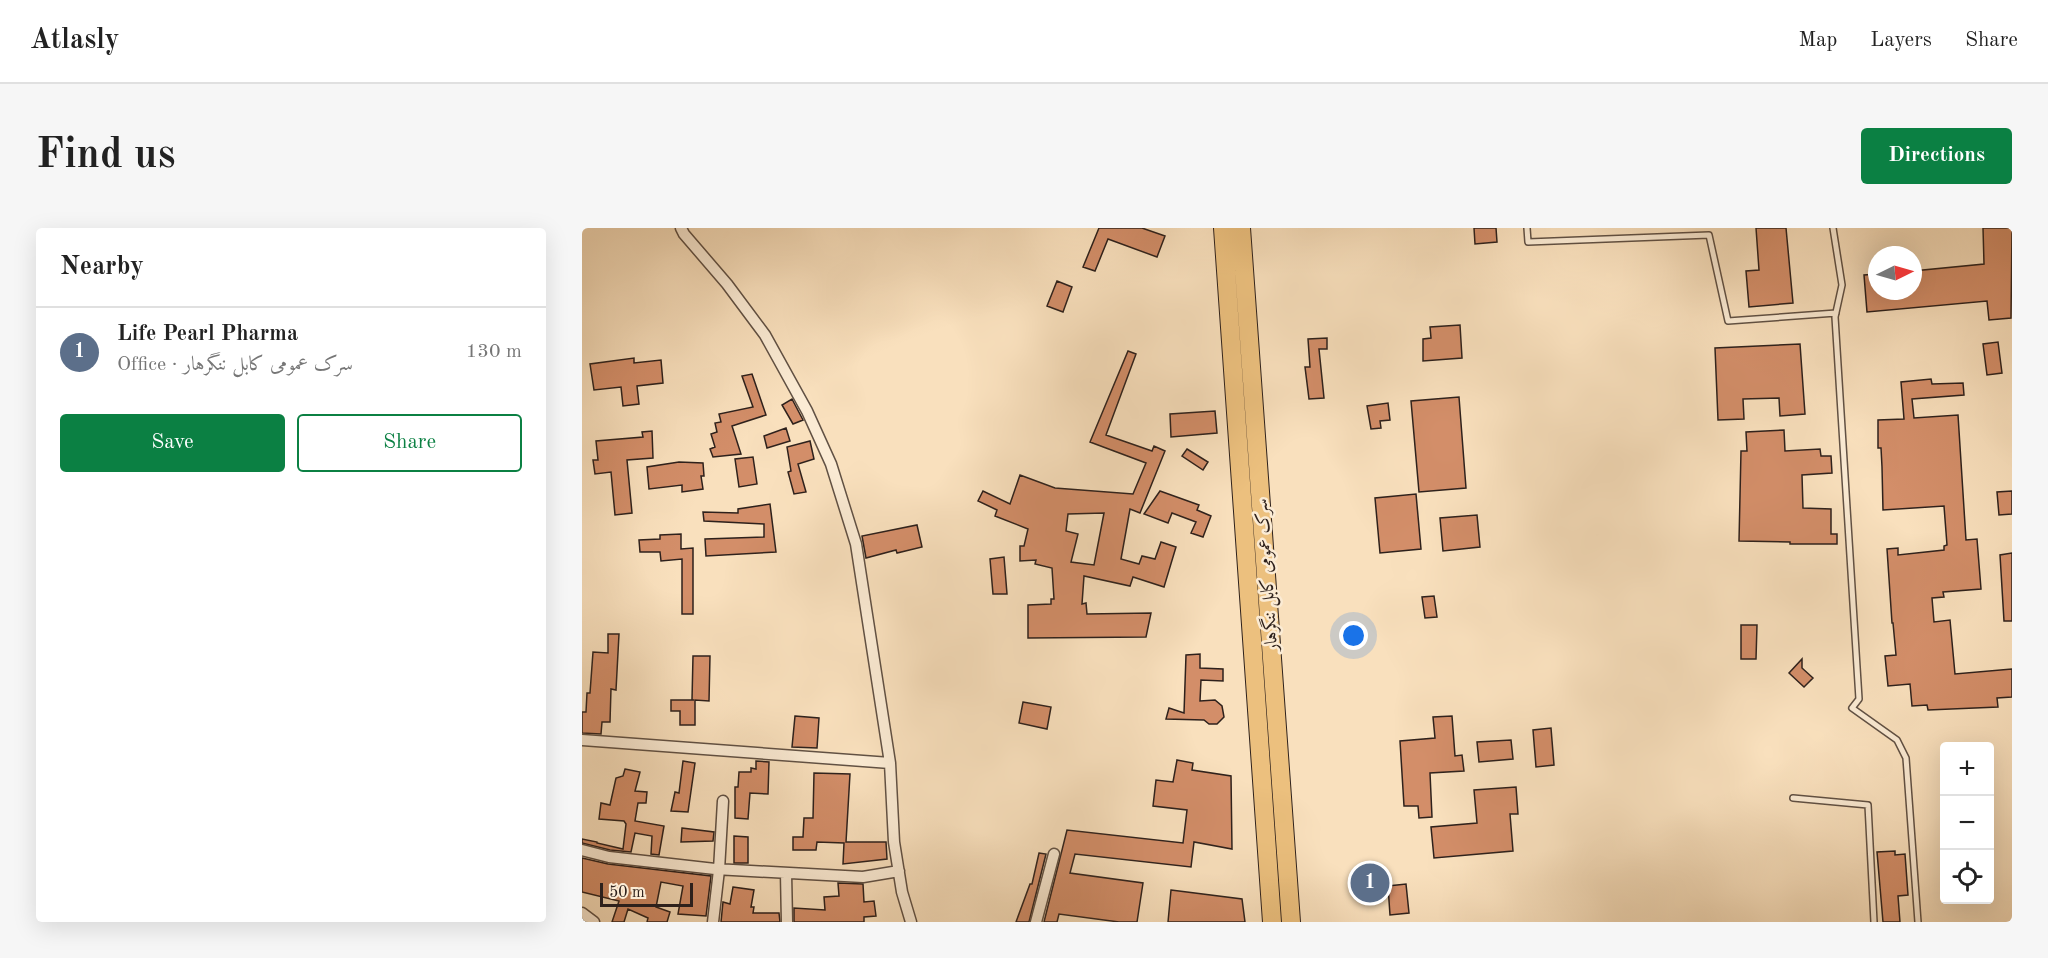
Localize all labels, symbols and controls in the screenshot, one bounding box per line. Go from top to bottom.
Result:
text: Atlasly [30,27,120,55]
text: Map [1798,30,1837,51]
text: Layers [1870,30,1932,51]
text: Share [1965,30,2018,51]
button: Directions [1861,128,2012,184]
text: Find us [36,135,175,177]
north arrow [1868,246,1922,300]
text: Nearby [60,254,144,280]
text: Life Pearl Pharma [117,323,298,345]
text: 1 [74,342,85,362]
text: 130 m [466,342,522,362]
text: Office · سرک عمومی کابل ننگرهار [117,355,353,375]
button: Save [60,414,285,472]
button: Share [297,414,522,472]
street label: سرک عمومی کابل ننگرهار [1250,498,1284,654]
your location [1339,621,1368,650]
map controls [1940,742,1994,904]
button: + [1940,742,1994,796]
button: − [1940,796,1994,850]
button: locate [1940,850,1994,904]
pin: 1 [1350,860,1390,906]
scale bar [600,880,693,908]
text: 50 m [609,885,645,901]

